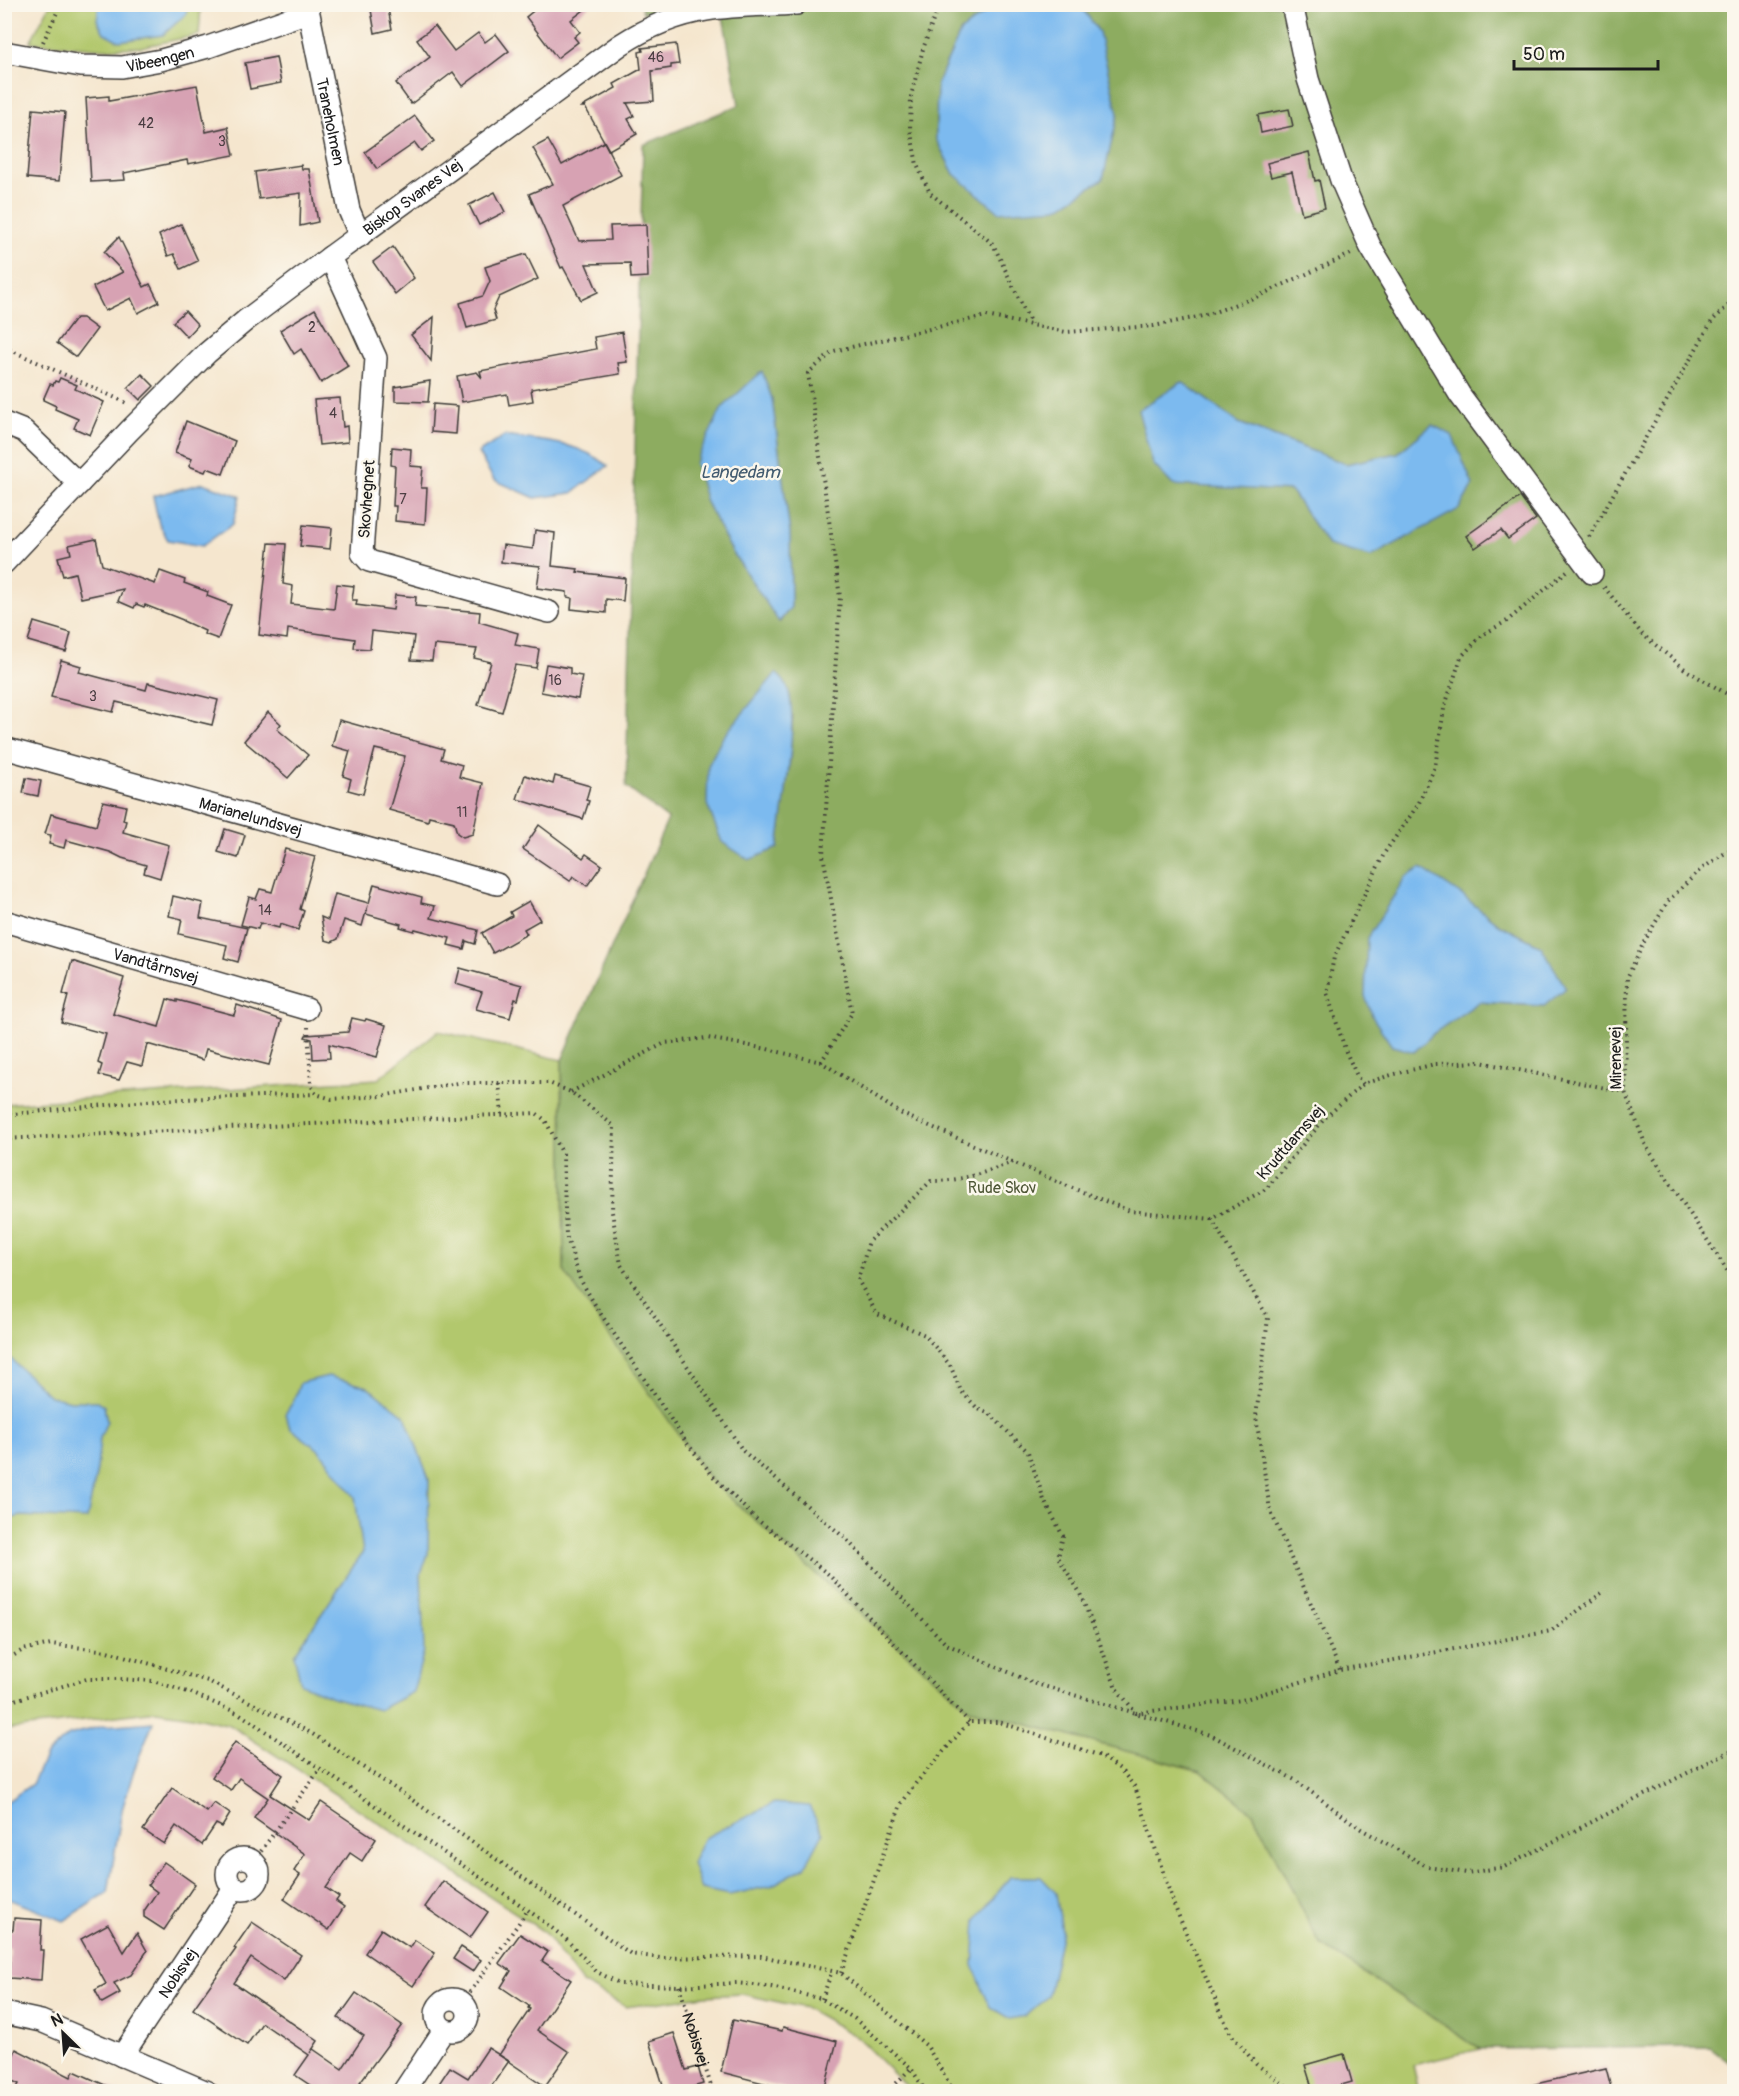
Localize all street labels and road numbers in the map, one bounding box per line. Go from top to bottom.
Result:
street label: Vibeengen [124,42,197,77]
street label: Traneholmen [311,76,349,167]
street label: Biskop Svanes Vej [359,155,466,241]
street label: Skovhegnet [354,459,380,539]
street label: Marianelundsvej [197,793,304,841]
street label: Vandtårnsvej [110,944,201,988]
street label: Mirenevej [1605,1026,1627,1090]
street label: Krudtdamsvej [1253,1101,1329,1184]
street label: Nobisvej [154,1944,202,2002]
street label: Nobisvej [677,2010,713,2069]

